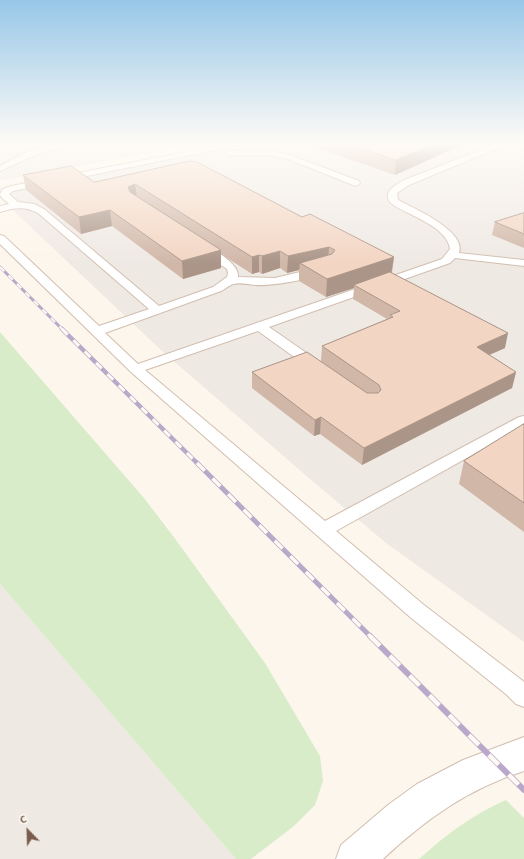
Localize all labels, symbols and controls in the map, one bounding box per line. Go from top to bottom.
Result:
north arrow [8,811,48,851]
text: С [18,813,28,826]

